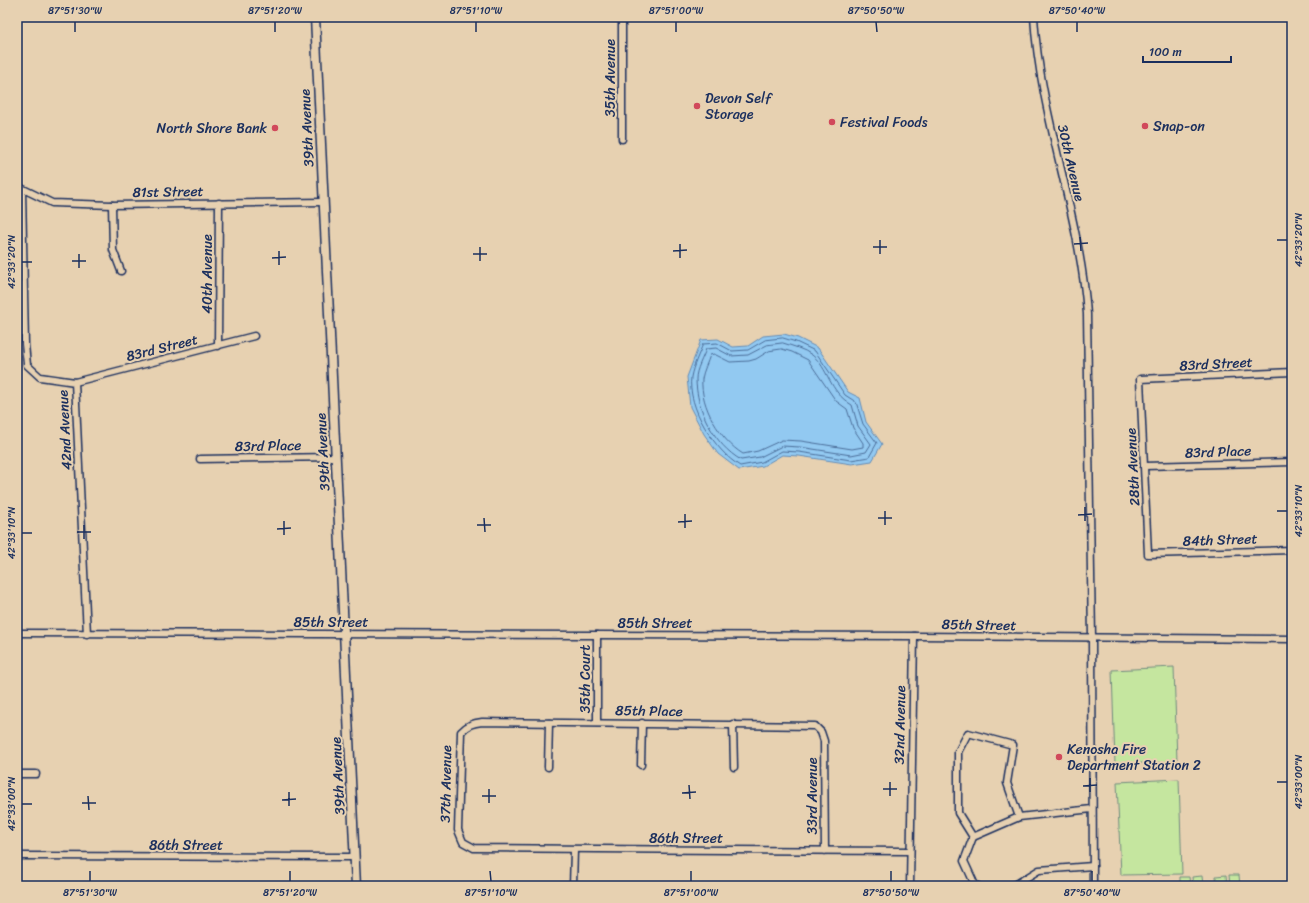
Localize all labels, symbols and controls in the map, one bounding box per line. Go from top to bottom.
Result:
text: 87°51'30"W [48,2,102,20]
text: 87°51'20"W [248,2,302,20]
text: 87°51'10"W [450,2,503,20]
text: 87°51'00"W [649,2,704,20]
text: 87°50'50"W [848,2,905,20]
text: 87°50'40"W [1049,2,1106,20]
scale bar [1143,38,1231,64]
street label: 35th Avenue [598,39,623,117]
text: 100 m [1149,41,1182,63]
place label: Devon Self Storage [705,86,773,127]
street label: 39th Avenue [292,88,322,168]
marker: Devon Self Storage [692,101,702,111]
place label: Festival Foods [840,110,928,135]
place label: Snap-on [1153,114,1205,139]
place label: North Shore Bank [156,116,268,141]
marker: Festival Foods [827,117,837,127]
marker: Snap-on [1140,121,1150,131]
street label: 30th Avenue [1050,122,1092,204]
marker: North Shore Bank [270,123,280,133]
street label: 81st Street [132,179,204,205]
text: 42°33'20"N [1290,213,1308,267]
street label: 40th Avenue [195,234,220,314]
text: 42°33'20"N [3,235,21,289]
street label: 83rd Street [123,327,201,369]
street label: 83rd Street [1179,350,1253,378]
street label: 42nd Avenue [50,389,80,471]
street label: 39th Avenue [308,412,338,492]
street label: 28th Avenue [1118,427,1148,507]
street label: 83rd Place [234,433,302,459]
street label: 83rd Place [1184,438,1252,466]
text: 42°33'10"N [1290,485,1308,537]
text: 42°33'10"N [3,507,21,559]
street label: 84th Street [1182,526,1258,554]
street label: 85th Street [294,610,368,635]
street label: 85th Street [618,611,692,636]
street label: 85th Street [941,612,1017,638]
street label: 35th Court [573,645,598,713]
street label: 32nd Avenue [887,685,913,765]
street label: 85th Place [615,698,683,724]
street label: 39th Avenue [323,736,353,816]
place label: Kenosha Fire Department Station 2 [1067,737,1201,778]
street label: 37th Avenue [433,745,459,823]
marker: Kenosha Fire Department Station 2 [1054,752,1064,762]
text: 42°33'00"N [1290,755,1308,809]
street label: 33rd Avenue [800,757,825,834]
text: 42°33'00"N [3,777,21,831]
street label: 86th Street [649,826,723,851]
street label: 86th Street [149,833,223,858]
text: 87°51'30"W [63,884,117,902]
text: 87°51'20"W [263,884,317,902]
text: 87°51'10"W [465,884,518,902]
text: 87°51'00"W [664,884,719,902]
text: 87°50'50"W [863,884,920,902]
text: 87°50'40"W [1064,884,1121,902]

